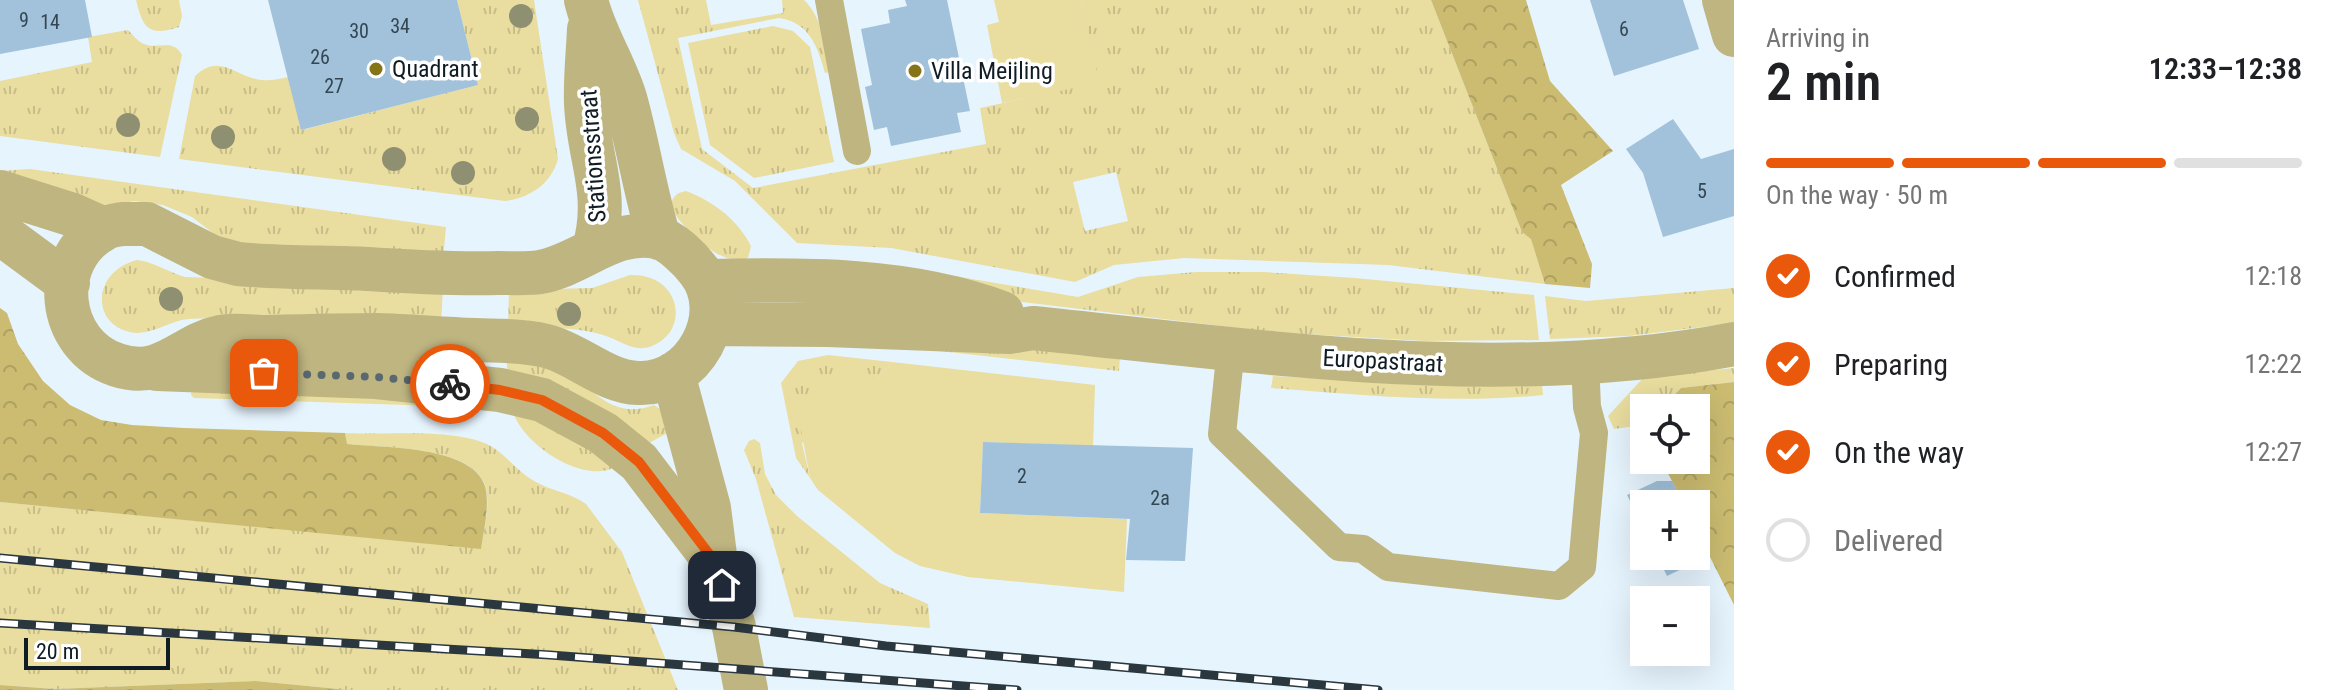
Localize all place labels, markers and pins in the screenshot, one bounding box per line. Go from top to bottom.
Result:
place label: Quadrant [392,55,479,83]
place label: Villa Meijling [931,57,1053,85]
marker: Quadrant [367,60,385,78]
marker: Villa Meijling [906,62,924,80]
pin [230,339,298,407]
pin [688,551,756,619]

